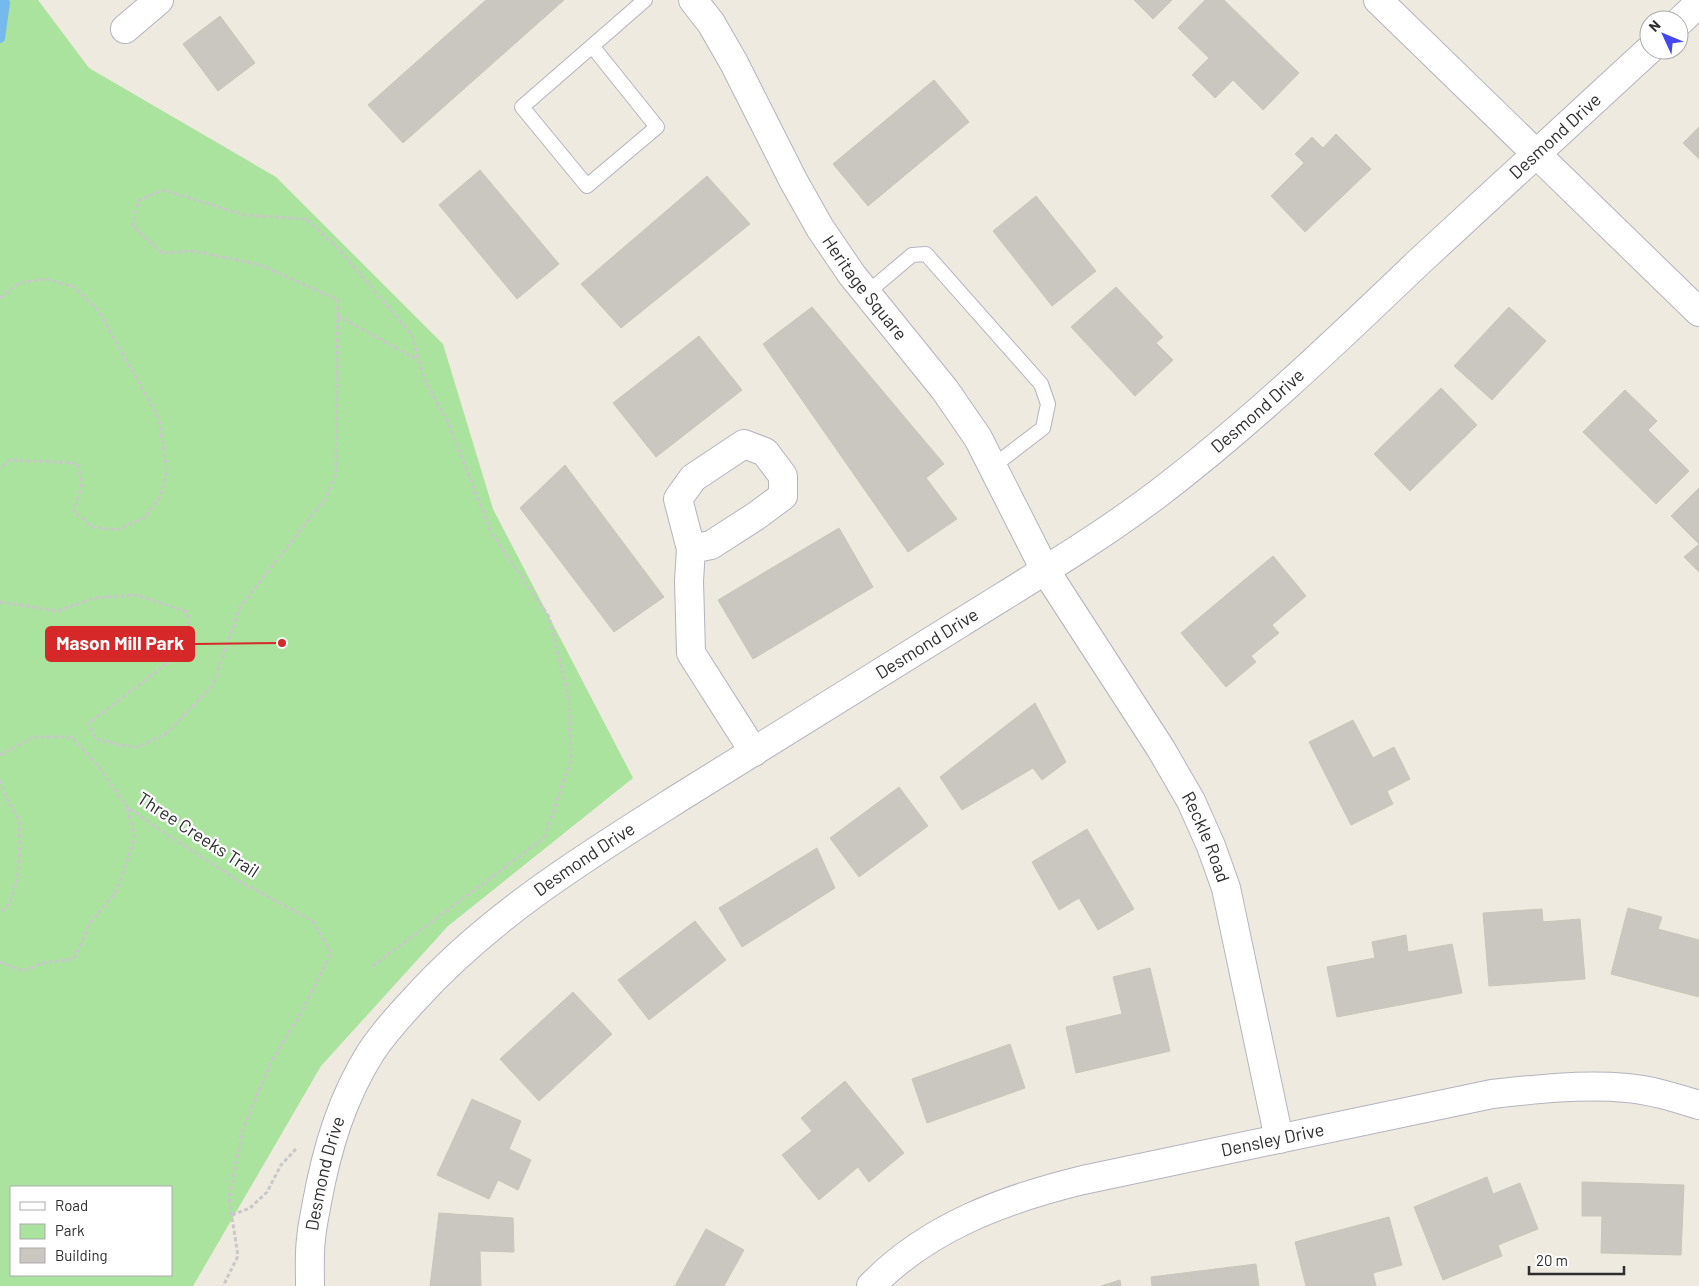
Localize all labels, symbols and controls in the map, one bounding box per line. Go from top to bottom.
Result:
north arrow [1639,10,1689,60]
text: N [1645,16,1664,35]
street label: Desmond Drive [1504,88,1605,183]
street label: Heritage Square [818,231,912,344]
street label: Desmond Drive [1206,364,1308,457]
street label: Desmond Drive [871,603,982,683]
callout: Mason Mill Park [46,627,194,661]
text: Mason Mill Park [56,631,184,654]
street label: Three Creeks Trail [134,787,264,882]
street label: Reckle Road [1178,787,1235,885]
street label: Desmond Drive [529,817,638,900]
street label: Desmond Drive [300,1113,349,1232]
street label: Densley Drive [1219,1118,1326,1161]
legend [10,1186,172,1276]
text: Road [55,1196,88,1214]
text: Park [55,1221,85,1239]
scale bar [1529,1244,1624,1276]
text: Building [55,1246,108,1264]
text: 20 m [1536,1251,1568,1269]

